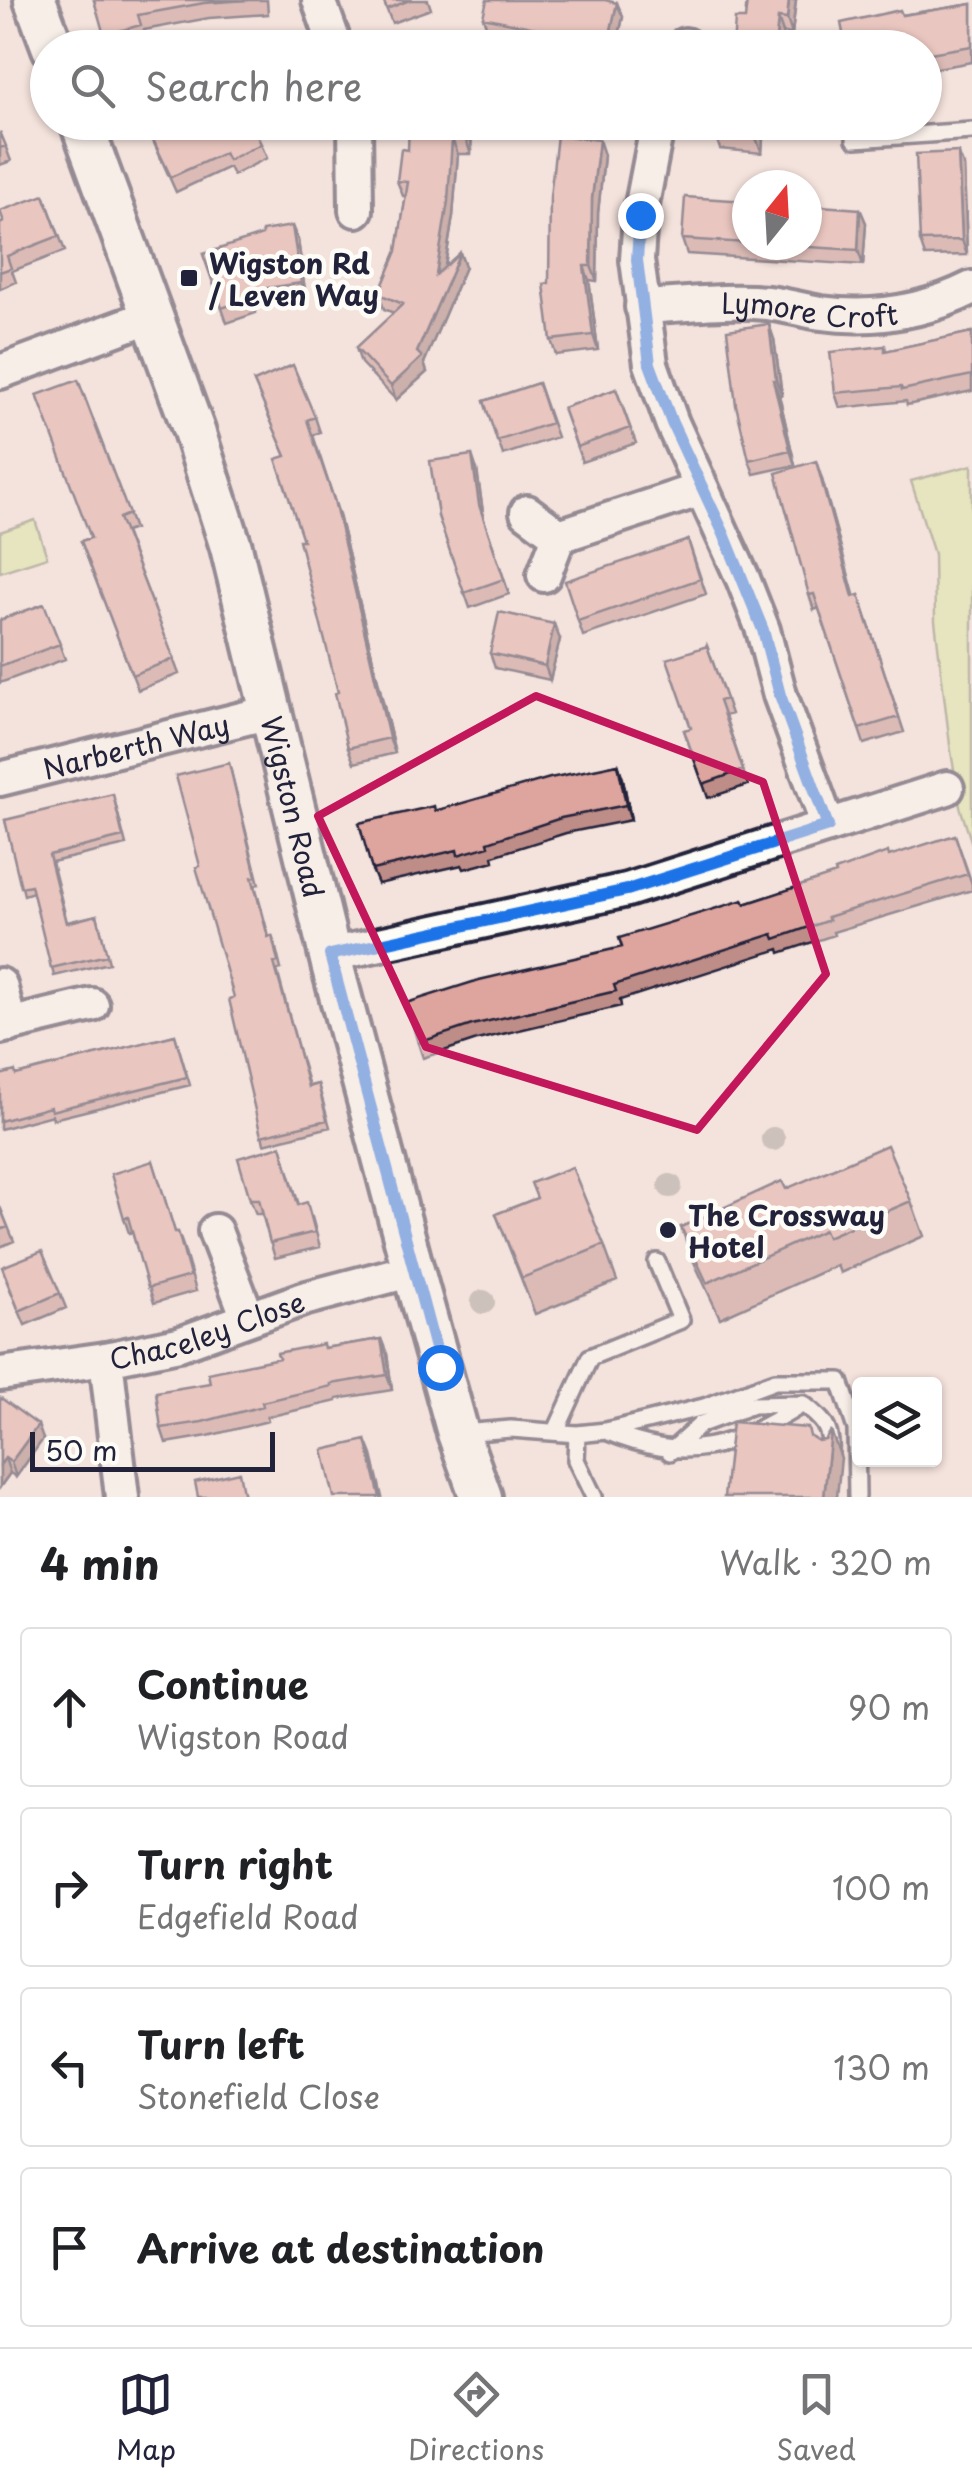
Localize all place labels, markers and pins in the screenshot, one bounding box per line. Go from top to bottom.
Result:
place label: Wigston Rd / Leven Way [208,241,379,316]
marker: Wigston Rd / Leven Way [178,267,200,289]
place label: The Crossway Hotel [688,1193,885,1268]
marker: The Crossway Hotel [657,1219,679,1241]

